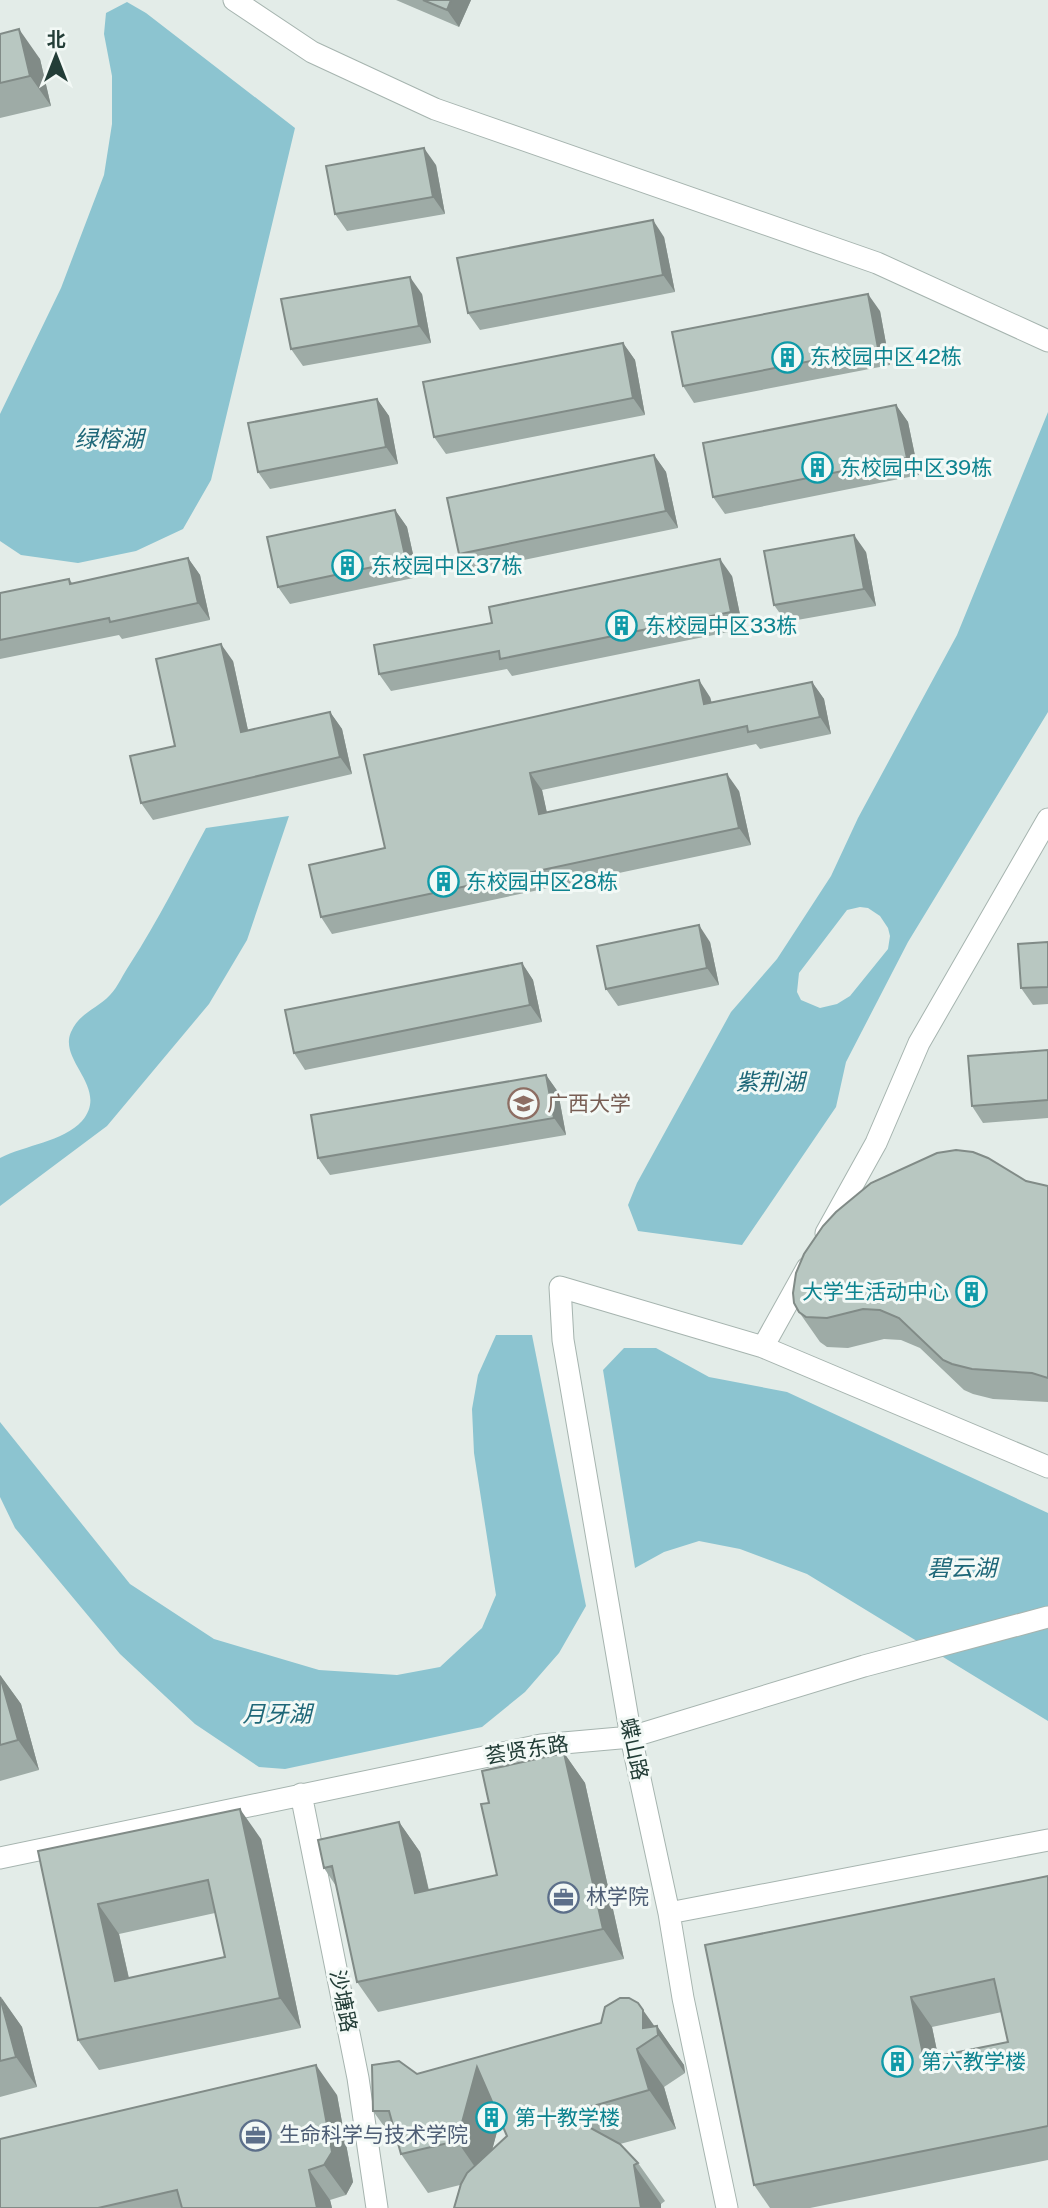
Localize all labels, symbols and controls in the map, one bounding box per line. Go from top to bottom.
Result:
north arrow [21,21,91,91]
text: 北 [46,28,66,50]
building icon: 东校园中区42栋 [770,340,804,374]
place label: 东校园中区42栋 [810,344,962,369]
water label: 绿榕湖 [75,425,147,452]
building icon: 东校园中区39栋 [800,451,834,485]
place label: 东校园中区39栋 [840,455,992,480]
building icon: 东校园中区37栋 [331,549,365,583]
place label: 东校园中区37栋 [371,553,522,578]
building icon: 东校园中区33栋 [605,609,639,643]
place label: 东校园中区33栋 [645,613,797,638]
building icon: 东校园中区28栋 [426,865,460,899]
place label: 东校园中区28栋 [466,869,618,894]
water label: 紫荆湖 [736,1068,808,1095]
school or university icon: 广西大学 [507,1087,541,1121]
place label: 广西大学 [547,1091,631,1116]
building icon: 大学生活动中心 [955,1275,989,1309]
place label: 大学生活动中心 [802,1279,949,1304]
water label: 碧云湖 [928,1554,1000,1581]
water label: 月牙湖 [243,1700,315,1727]
street label: 蝶山路 [616,1715,653,1782]
street label: 荟贤东路 [483,1731,570,1768]
office icon: 林学院 [546,1880,580,1914]
place label: 林学院 [586,1884,649,1909]
street label: 沙塘路 [325,1968,362,2034]
building icon: 第六教学楼 [881,2045,915,2079]
place label: 第六教学楼 [921,2049,1026,2074]
building icon: 第十教学楼 [475,2101,509,2135]
place label: 第十教学楼 [515,2105,620,2130]
office icon: 生命科学与技术学院 [239,2118,273,2152]
place label: 生命科学与技术学院 [279,2122,468,2147]

